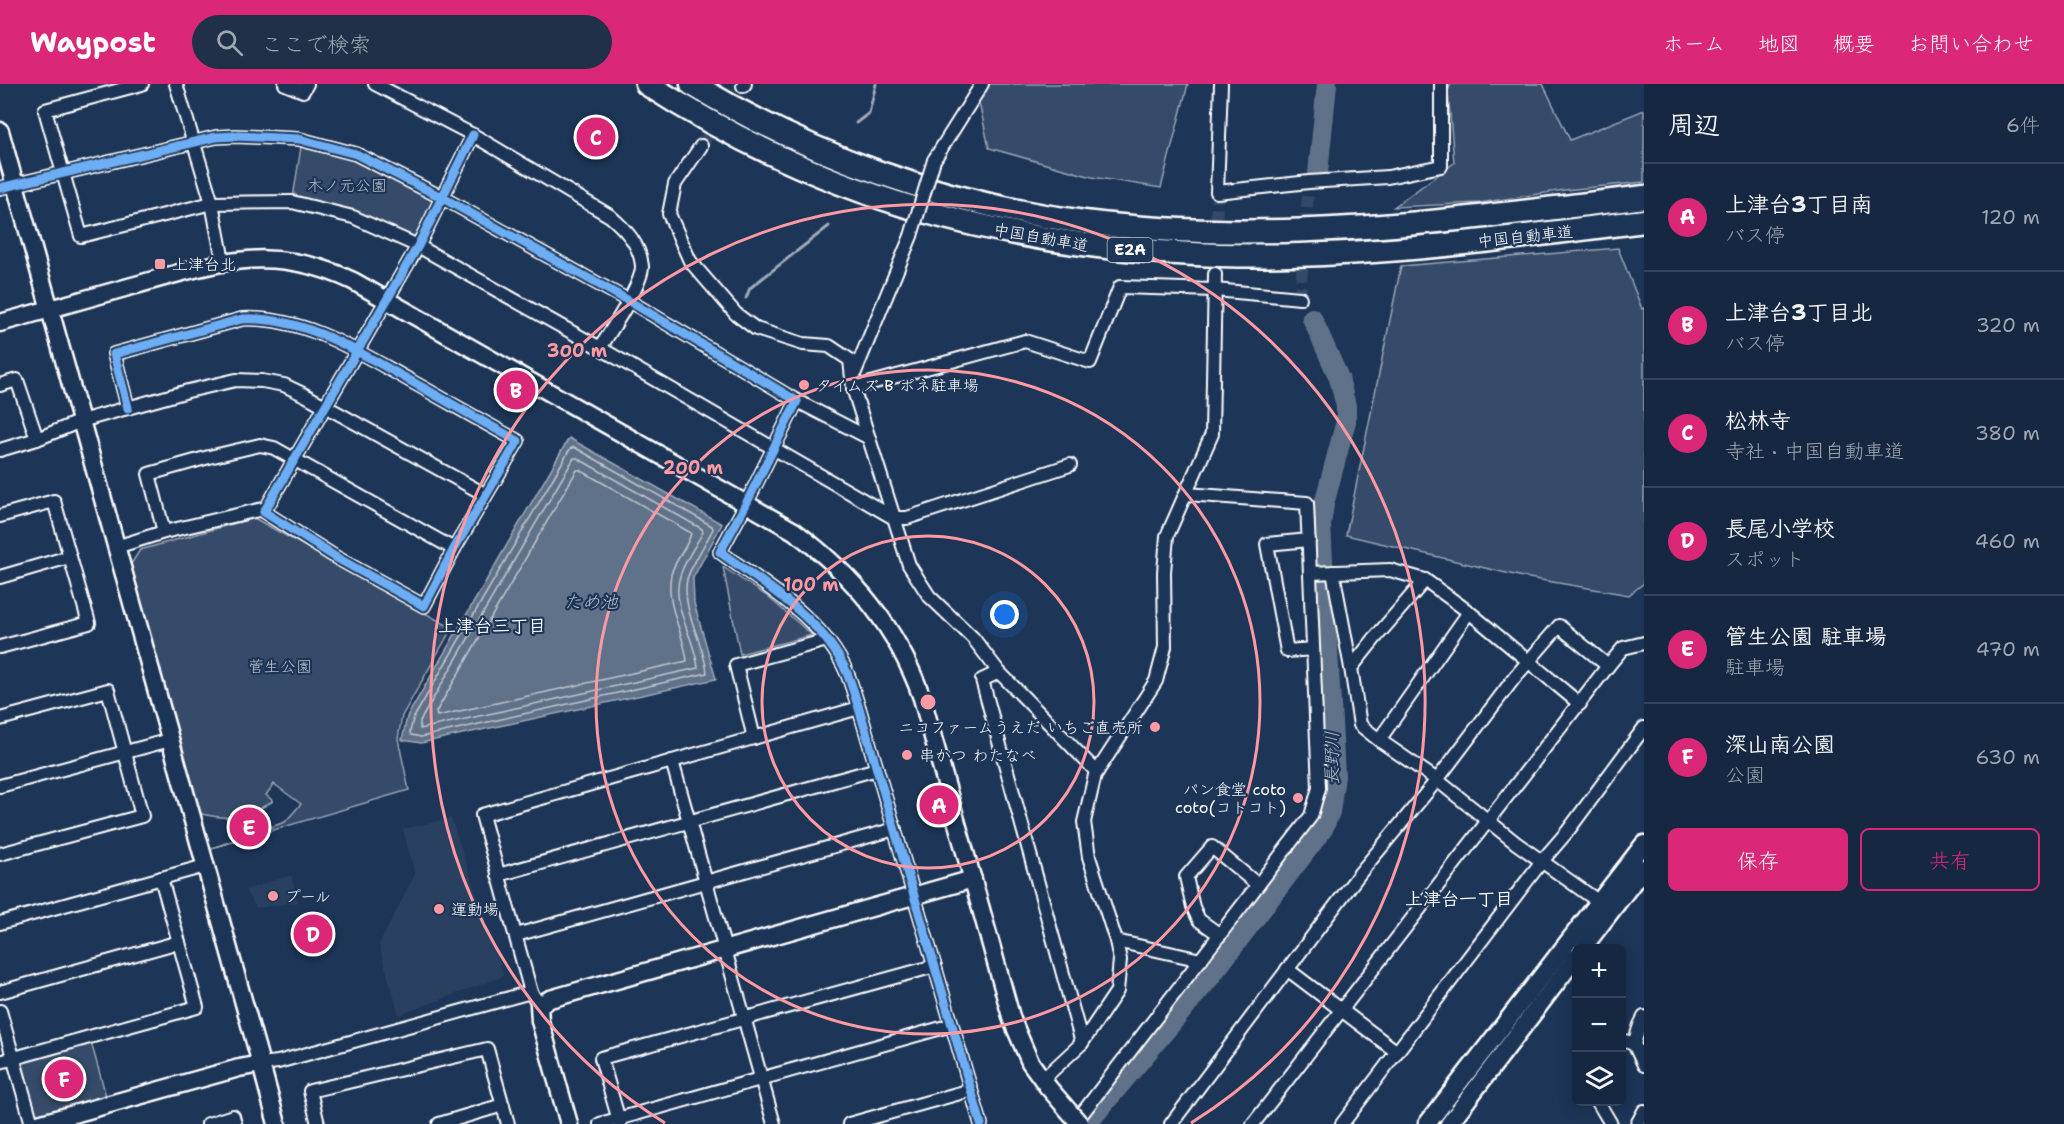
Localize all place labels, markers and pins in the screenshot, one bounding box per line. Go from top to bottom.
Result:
pin: C [576,115,616,160]
place label: 上津台北 [172,254,236,275]
marker: 上津台北 [153,257,167,271]
pin: B [496,368,536,412]
place label: タイムズ B ポネ駐車場 [816,375,979,396]
marker: タイムズ B ポネ駐車場 [797,378,811,392]
centre of rings [918,692,938,712]
place label: ニコファームうえだ いちご直売所 [898,717,1143,738]
marker: ニコファームうえだ いちご直売所 [1148,720,1162,734]
place label: 串かつ わたなべ [919,745,1036,766]
marker: 串かつ わたなべ [900,748,914,762]
place label: パン食堂 coto coto(コトコト) [1175,779,1286,818]
pin: A [920,782,958,828]
marker: パン食堂 coto coto(コトコト) [1291,791,1305,805]
pin: E [230,804,268,850]
place label: プール [285,886,331,907]
marker: プール [266,889,280,903]
place label: 運動場 [451,899,499,920]
marker: 運動場 [432,902,446,916]
pin: D [294,912,332,956]
pin: F [44,1056,84,1102]

